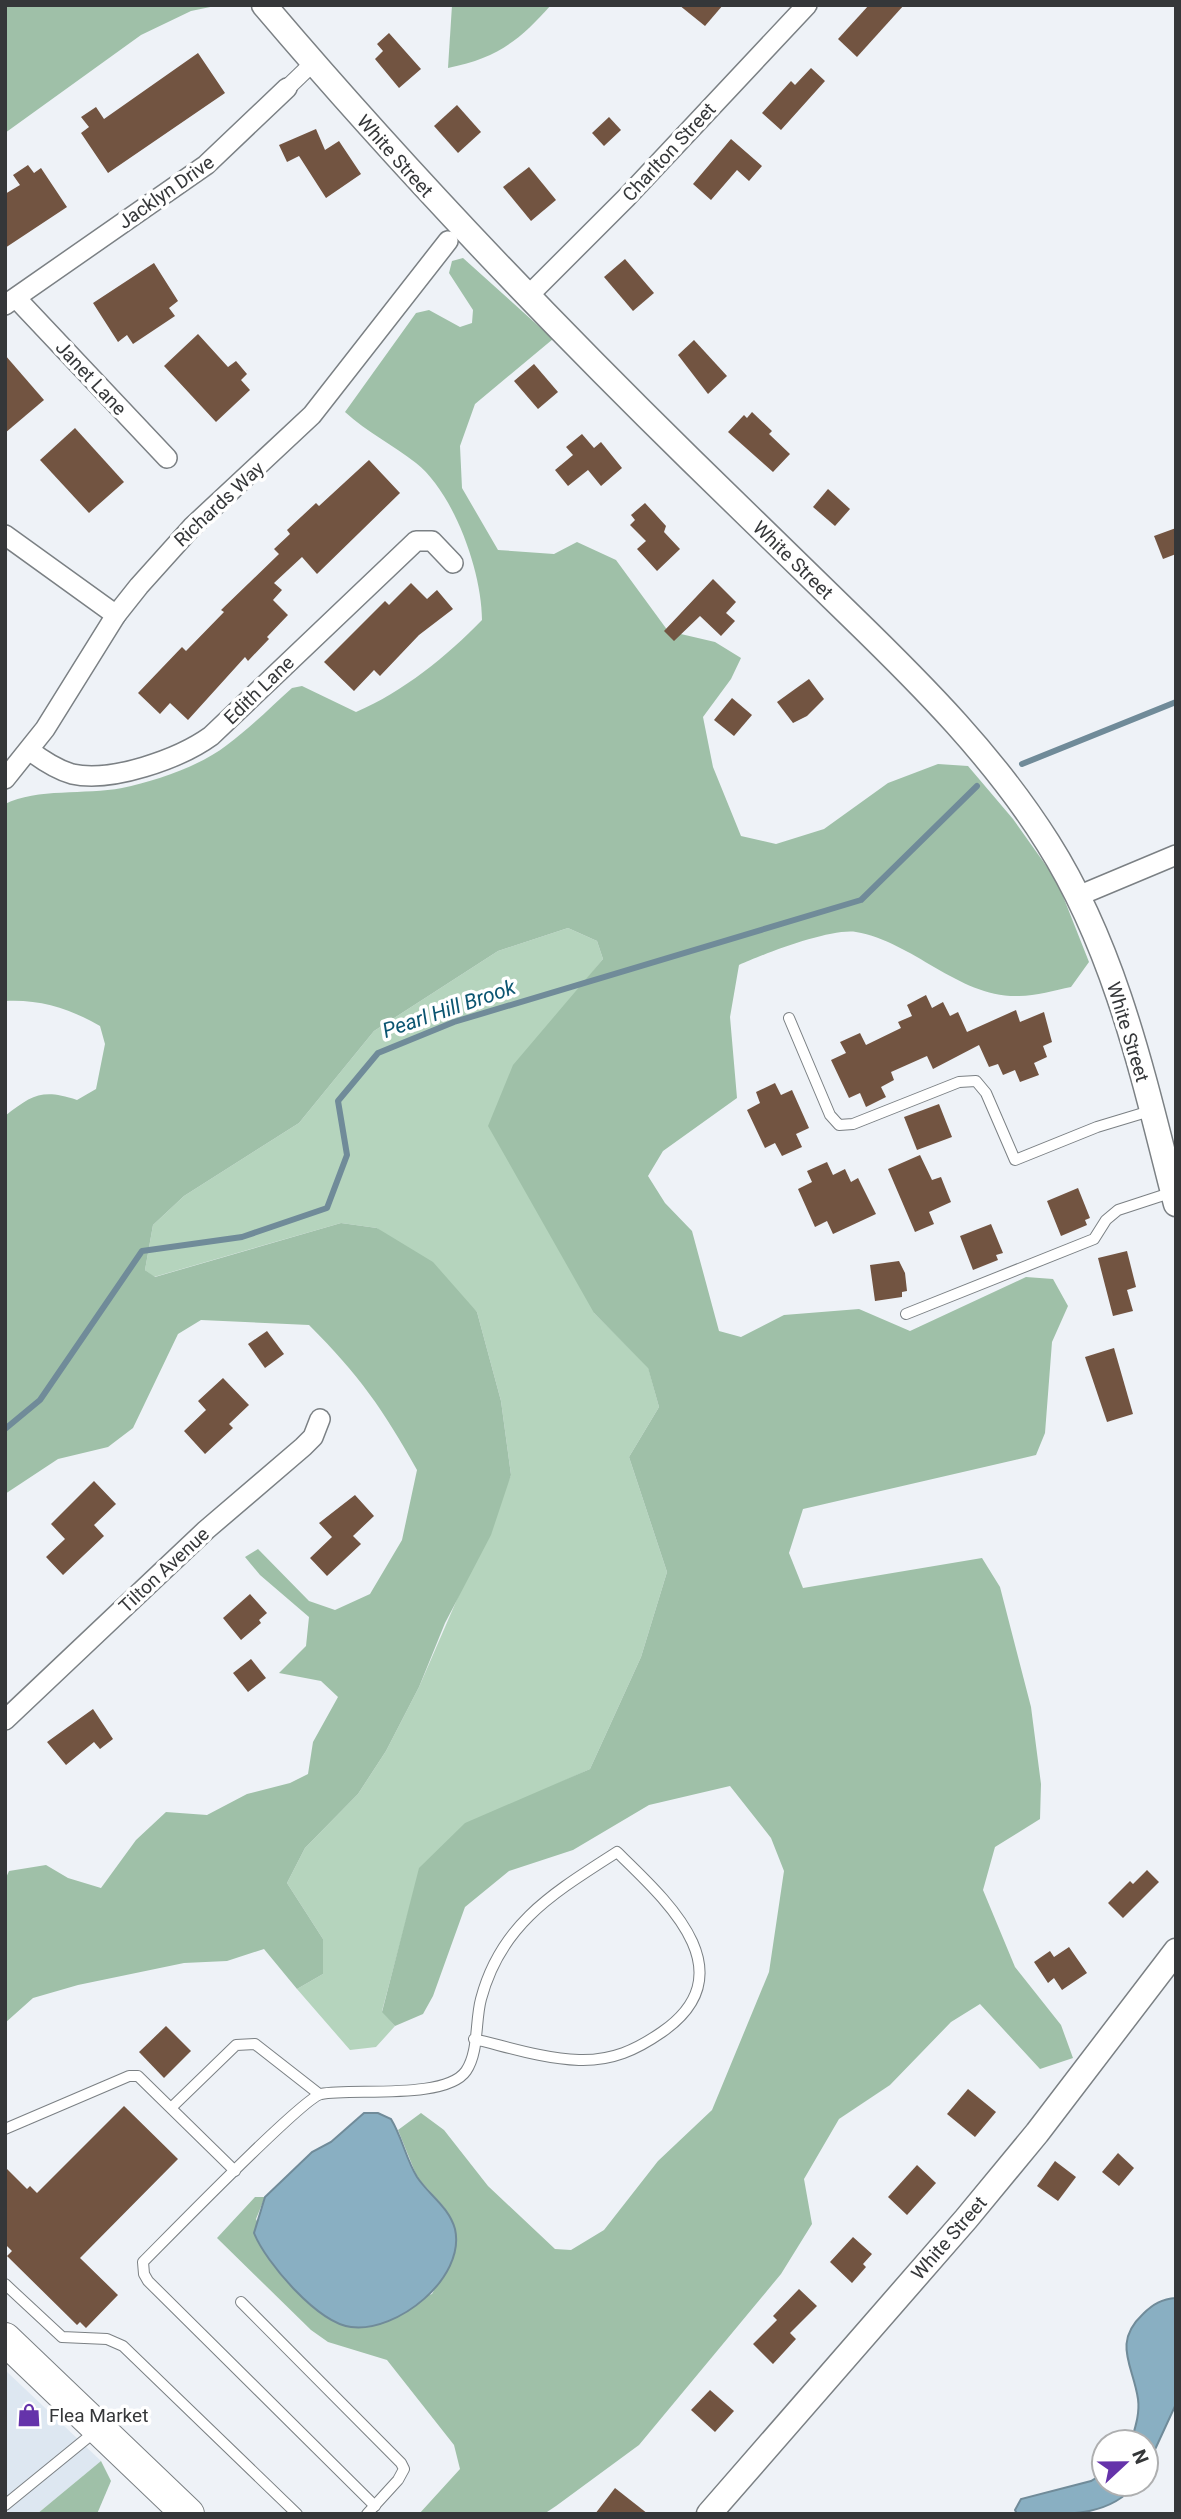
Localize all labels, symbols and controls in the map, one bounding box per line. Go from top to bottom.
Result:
street label: Charlton Street [617,98,721,206]
street label: White Street [352,110,438,202]
street label: Jacklyn Drive [114,150,218,234]
street label: Janet Lane [51,336,131,420]
street label: Richards Way [169,457,269,551]
street label: White Street [748,516,838,604]
street label: Edith Lane [219,651,299,729]
water label: Pearl Hill Brook [379,975,519,1043]
street label: White Street [1102,979,1154,1085]
street label: Tilton Avenue [114,1522,214,1618]
street label: White Street [907,2192,991,2284]
shop icon: Flea Market [15,2401,43,2429]
place label: Flea Market [49,2404,148,2427]
north arrow [1090,2428,1160,2498]
text: N [1127,2446,1153,2467]

